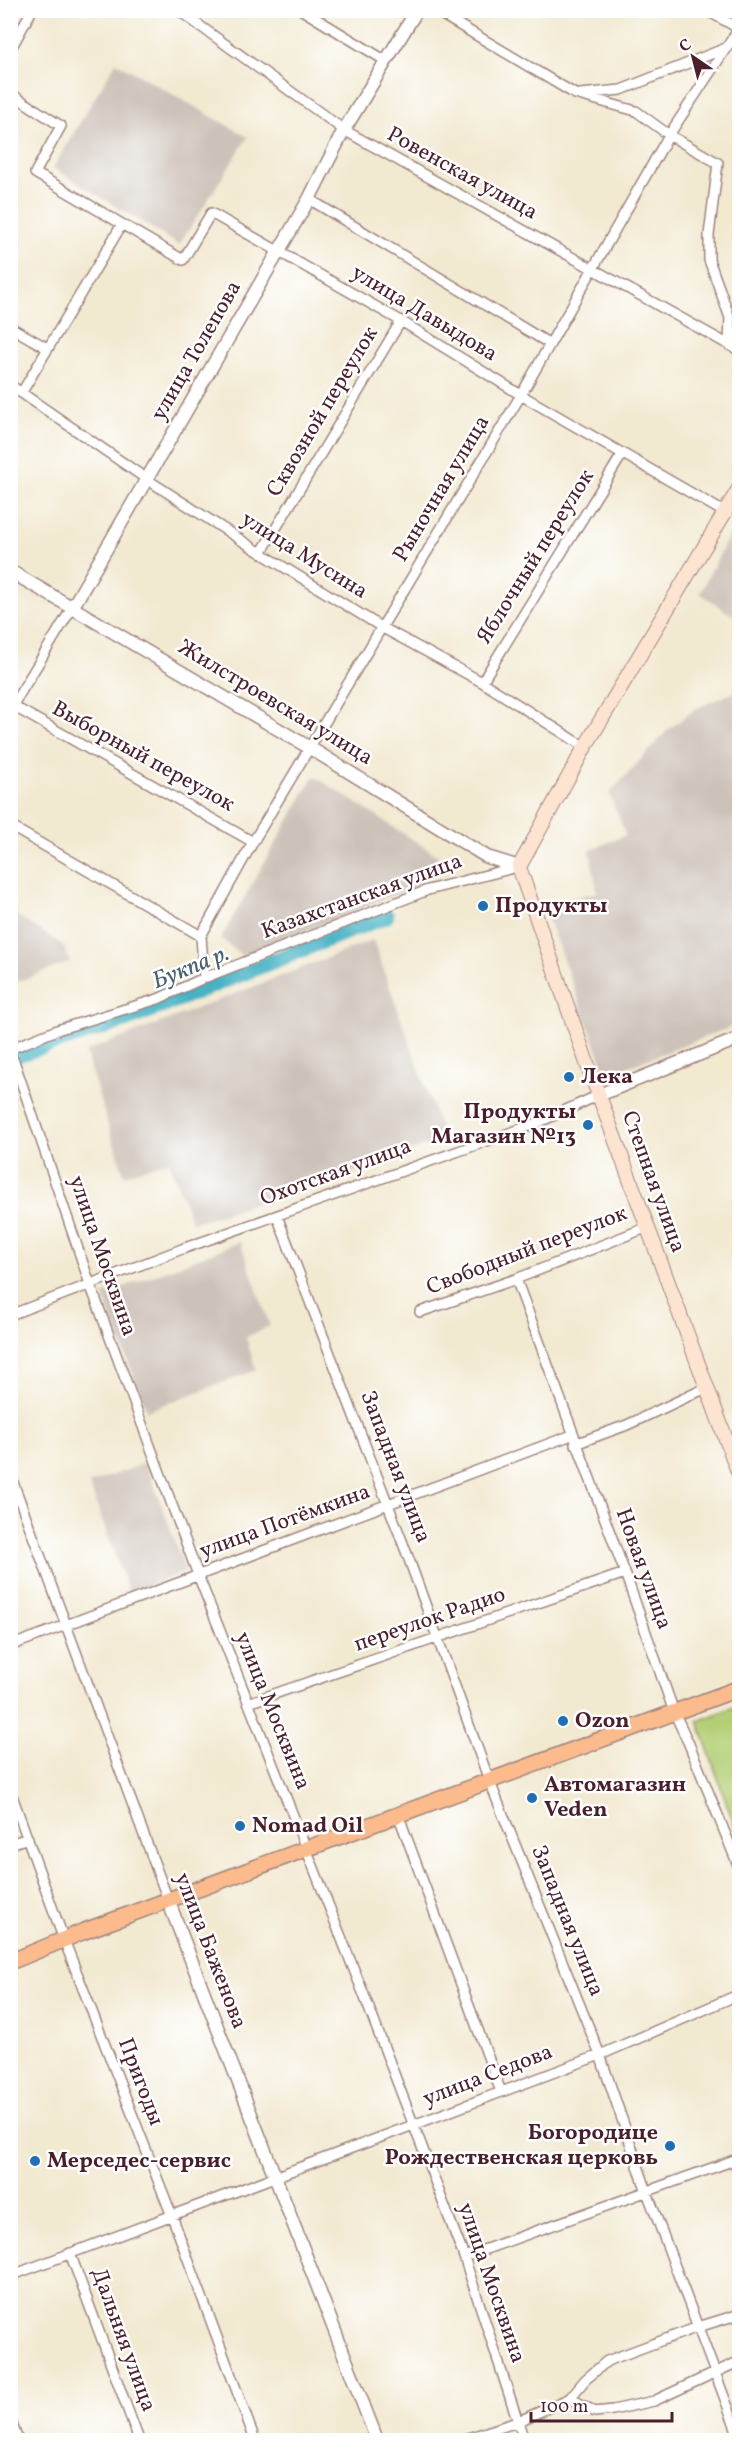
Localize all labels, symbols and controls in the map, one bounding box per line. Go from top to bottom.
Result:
north arrow [663,27,723,87]
text: С [675,34,696,58]
street label: Ровенская улица [381,120,543,228]
street label: улица Давыдова [345,258,503,370]
street label: улица Толепова [144,275,250,427]
street label: Сквозной переулок [260,321,386,503]
street label: Рыночная улица [386,410,498,568]
street label: Яблочный переулок [470,463,602,650]
street label: улица Мусина [235,505,373,607]
street label: Жилстроевская улица [172,632,378,774]
street label: Выборный переулок [46,694,240,820]
street label: Казахстанская улица [257,846,467,948]
place label: Продукты [495,891,607,922]
marker: Продукты [476,899,490,913]
water label: Букпа р. [148,937,234,999]
place label: Лека [581,1062,633,1093]
marker: Лека [562,1070,576,1084]
place label: Продукты Магазин №13 [431,1097,576,1153]
street label: Степная улица [613,1107,693,1257]
marker: Продукты Магазин №13 [581,1118,595,1132]
street label: Охотская улица [256,1131,416,1215]
street label: улица Москвина [60,1172,144,1340]
street label: Свободный переулок [422,1198,632,1304]
street label: Западная улица [352,1387,438,1548]
street label: улица Потёмкина [195,1477,375,1567]
street label: Новая улица [607,1504,679,1634]
street label: переулок Радио [350,1580,510,1660]
street label: улица Москвина [226,1627,318,1795]
place label: Ozon [575,1706,630,1737]
marker: Ozon [556,1714,570,1728]
place label: Автомагазин Veden [544,1770,686,1826]
marker: Автомагазин Veden [525,1791,539,1805]
place label: Nomad Oil [252,1811,363,1842]
marker: Nomad Oil [233,1819,247,1833]
street label: Западная улица [523,1841,611,2001]
street label: улица Баженова [166,1869,254,2033]
street label: Пригоды [109,2034,171,2130]
street label: улица Седова [419,2037,557,2115]
place label: Богородице Рождественская церковь [385,2118,658,2174]
marker: Богородице Рождественская церковь [663,2139,677,2153]
place label: Мерседес-сервис [47,2146,231,2177]
marker: Мерседес-сервис [28,2154,42,2168]
street label: улица Москвина [449,2199,533,2367]
street label: Дальняя улица [83,2264,163,2416]
scale bar [531,2385,672,2423]
text: 100 m [540,2395,589,2420]

